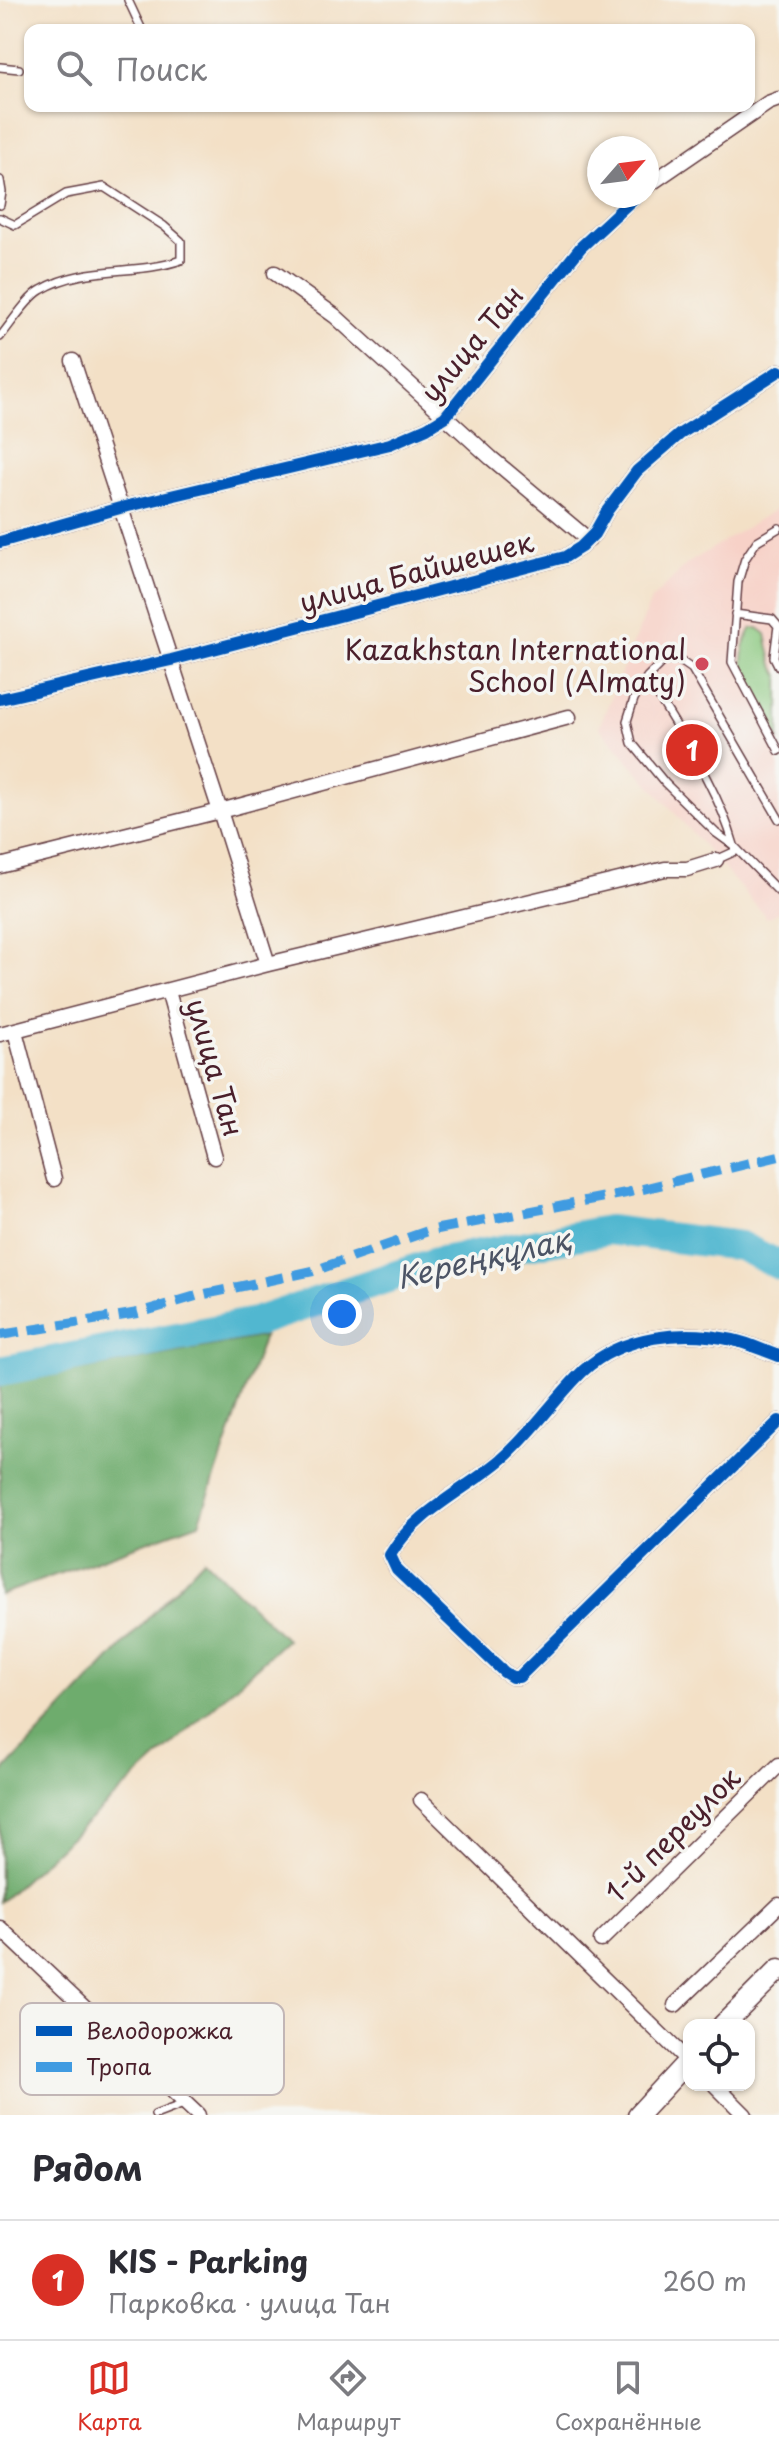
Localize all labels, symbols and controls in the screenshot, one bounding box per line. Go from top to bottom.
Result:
search box [24,24,755,112]
icon: search [52,46,96,90]
text: Поиск [116,46,207,91]
north arrow [587,136,659,208]
street label: улица Тан [409,275,533,411]
street label: улица Байшешек [294,519,538,623]
place label: Kazakhstan International School (Almaty) [345,627,686,702]
marker: Kazakhstan International School (Almaty) [693,655,711,673]
pin: 1 [666,720,718,780]
street label: улица Тан [176,993,256,1141]
water label: Кереңқұлақ [391,1215,576,1299]
your location [322,1294,362,1334]
street label: 1-й переулок [594,1756,750,1912]
legend [20,2003,284,2095]
text: Велодорожка [86,2013,233,2046]
map controls [683,2019,755,2091]
button: locate [683,2019,755,2091]
text: Тропа [86,2049,152,2082]
text: Рядом [32,2141,143,2193]
text: KIS - Parking [108,2238,308,2283]
text: 1 [52,2261,64,2300]
text: 260 m [663,2261,747,2300]
text: Парковка · улица Тан [108,2283,391,2322]
tab: Карта [77,2356,142,2437]
tab: Маршрут [296,2356,400,2437]
tab: Сохранённые [555,2356,702,2437]

